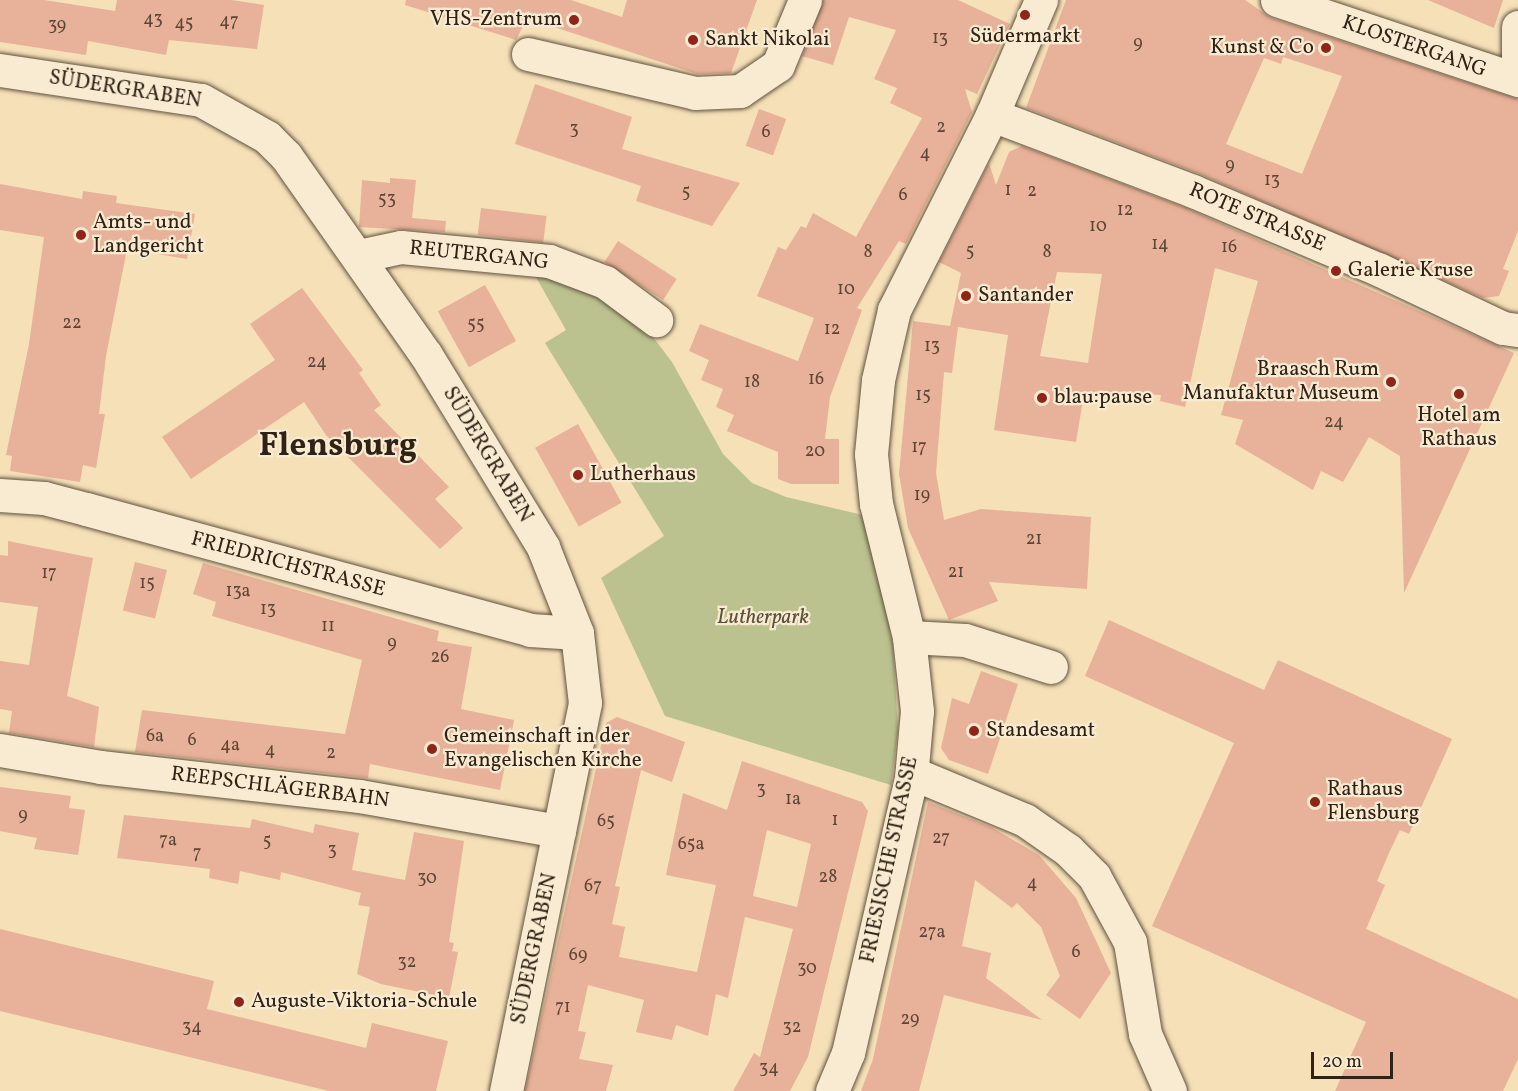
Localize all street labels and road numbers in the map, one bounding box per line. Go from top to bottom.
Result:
street label: KLOSTERGANG [1338,10,1490,84]
street label: SÜDERGRABEN [47,66,203,114]
street label: ROTE STRASSE [1185,178,1329,258]
street label: REUTERGANG [408,236,550,276]
street label: SÜDERGRABEN [437,383,537,527]
street label: FRIEDRICHSTRASSE [188,527,388,603]
street label: FRIESISCHE STRASSE [856,754,924,966]
street label: REEPSCHLÄGERBAHN [169,762,391,814]
street label: SÜDERGRABEN [507,871,563,1027]

